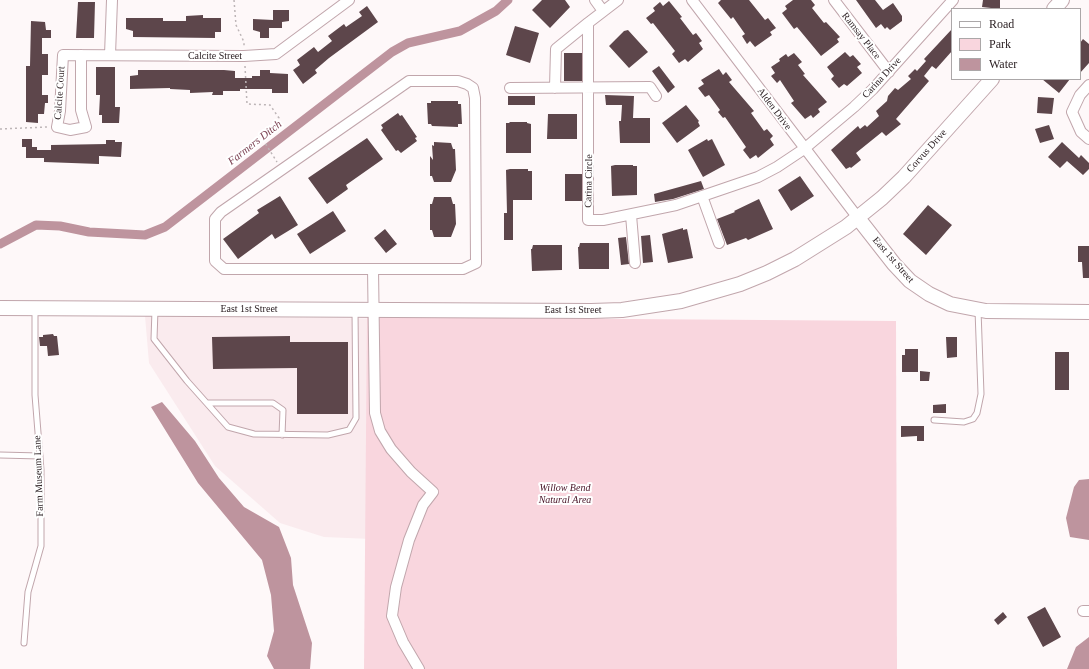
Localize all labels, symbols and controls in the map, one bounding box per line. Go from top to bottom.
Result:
legend [951,8,1081,80]
street label: Ramsay Place [839,10,883,62]
text: Road [989,17,1014,31]
text: Park [989,37,1011,51]
street label: Calcite Street [188,50,242,62]
street label: Carina Drive [860,55,904,101]
text: Water [989,57,1017,71]
street label: Calcite Court [52,66,68,120]
street label: Alden Drive [754,86,794,132]
water label: Farmers Ditch [225,118,285,168]
street label: Corvus Drive [904,127,950,175]
street label: Carina Circle [583,154,595,208]
street label: East 1st Street [870,234,916,286]
street label: East 1st Street [220,303,278,315]
street label: East 1st Street [544,304,602,316]
street label: Farm Museum Lane [32,435,46,517]
park label: Willow Bend Natural Area [539,482,591,506]

